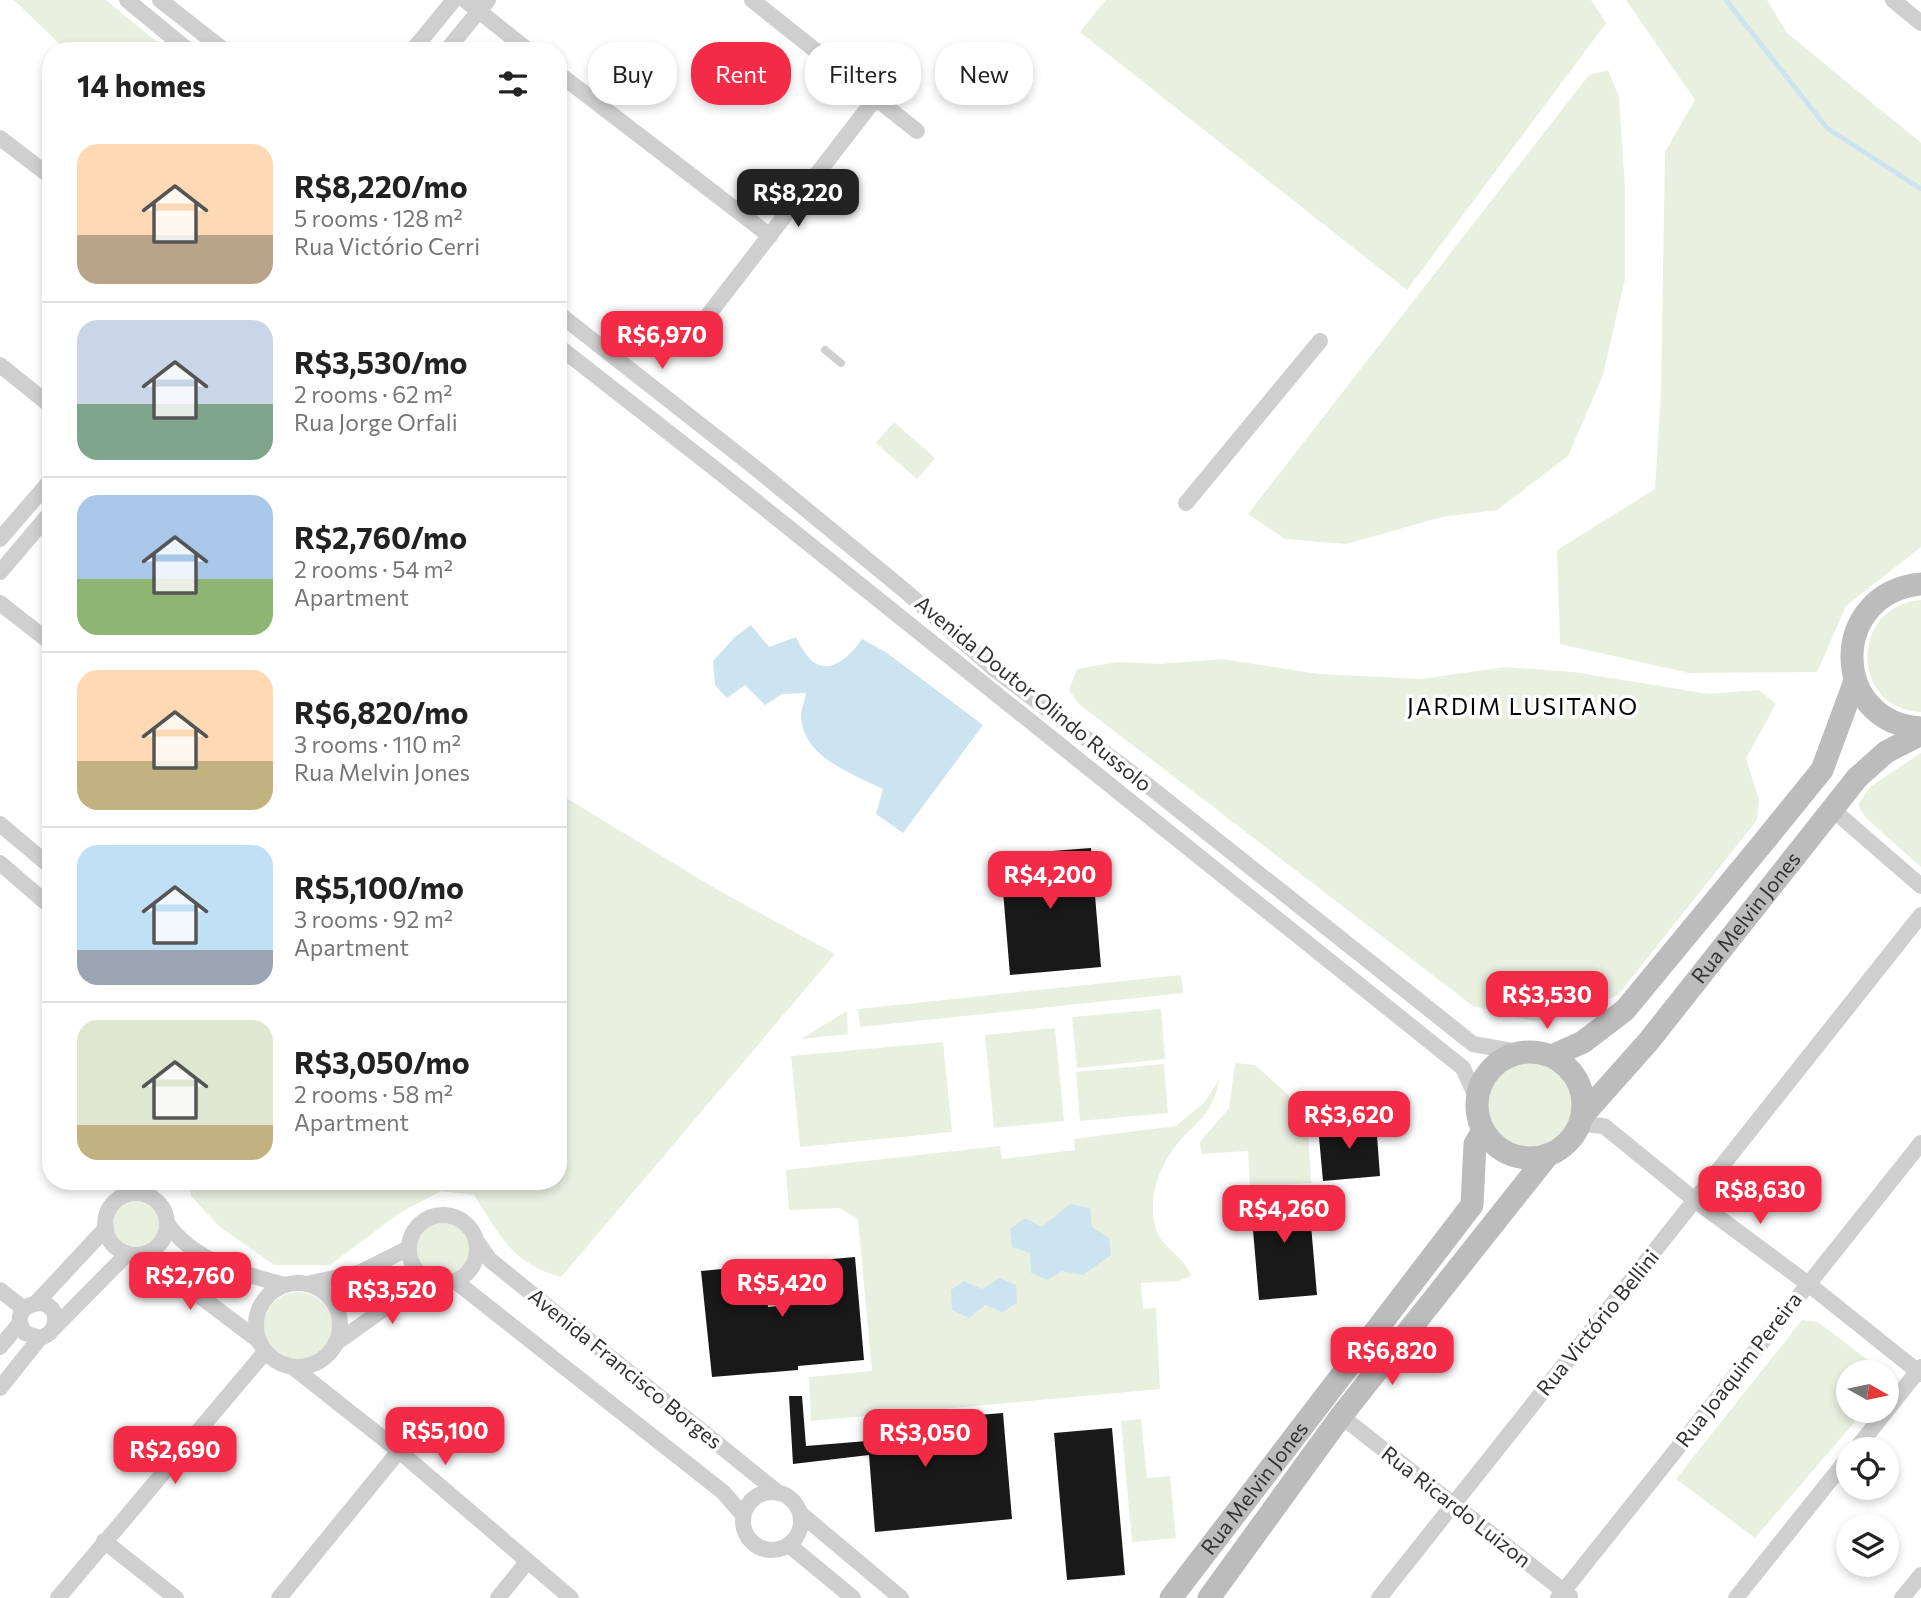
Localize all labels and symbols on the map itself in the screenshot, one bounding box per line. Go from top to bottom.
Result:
pin: R$8,220 [733,170,863,229]
pin: R$6,970 [597,312,727,371]
street label: Avenida Doutor Olindo Russolo [911,590,1157,796]
district label: JARDIM LUSITANO [1407,692,1639,720]
street label: Rua Melvin Jones [1685,846,1805,988]
pin: R$4,200 [985,852,1115,911]
pin: R$3,530 [1482,972,1612,1031]
pin: R$3,620 [1284,1092,1414,1151]
pin: R$8,630 [1695,1166,1825,1226]
pin: R$4,260 [1219,1186,1349,1245]
street label: Rua Victório Bellini [1530,1244,1663,1400]
pin: R$2,760 [125,1252,255,1312]
pin: R$5,420 [717,1260,847,1319]
pin: R$3,520 [327,1266,457,1326]
street label: Avenida Francisco Borges [524,1282,728,1453]
street label: Rua Joaquim Pereira [1670,1287,1806,1451]
pin: R$6,820 [1327,1328,1457,1387]
north arrow [1836,1360,1899,1423]
pin: R$5,100 [380,1408,510,1467]
pin: R$3,050 [860,1410,990,1469]
street label: Rua Melvin Jones [1195,1416,1313,1559]
pin: R$2,690 [110,1426,240,1486]
street label: Rua Ricardo Luizon [1377,1440,1536,1572]

